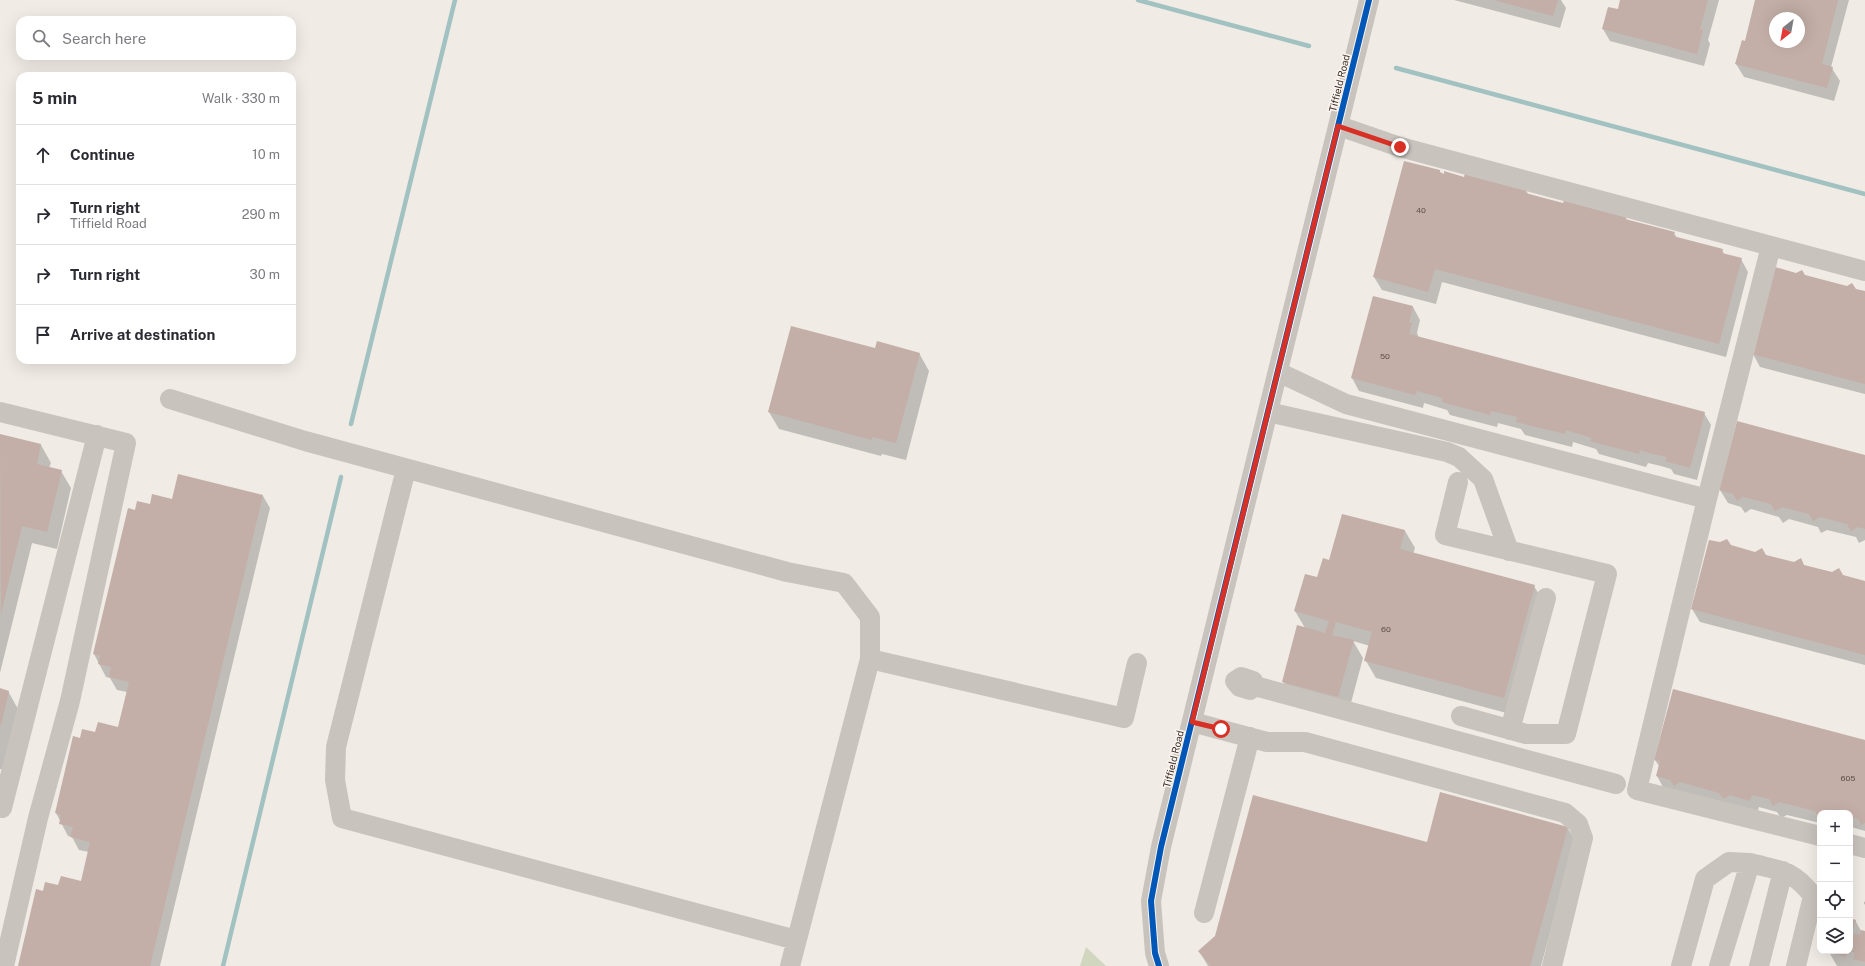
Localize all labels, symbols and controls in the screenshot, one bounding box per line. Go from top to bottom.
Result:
north arrow [1769,12,1805,48]
search box [16,16,296,60]
icon: search [30,27,52,49]
text: Search here [62,30,146,47]
street label: Tiffield Road [1326,53,1352,113]
text: 5 min [32,88,77,108]
text: Walk · 330 m [202,91,280,106]
route end [1391,138,1409,156]
icon: ahead [32,144,54,166]
text: Continue [70,146,135,163]
text: 10 m [252,147,280,162]
text: Turn right [70,199,140,216]
icon: right [32,204,54,226]
house number: 40 [1416,205,1426,215]
text: 290 m [242,207,280,222]
text: Tiffield Road [70,216,147,231]
icon: right [32,264,54,286]
text: Turn right [70,266,140,283]
text: 30 m [250,267,280,282]
icon: arrive [32,324,54,346]
text: Arrive at destination [70,326,215,343]
house number: 50 [1380,351,1390,361]
house number: 60 [1381,624,1391,634]
route start [1212,720,1230,738]
street label: Tiffield Road [1160,729,1186,789]
house number: 605 [1841,773,1855,783]
map controls [1817,810,1853,954]
button: + [1817,810,1853,846]
button: − [1817,846,1853,882]
button: locate [1817,882,1853,918]
button: layers [1817,918,1853,954]

